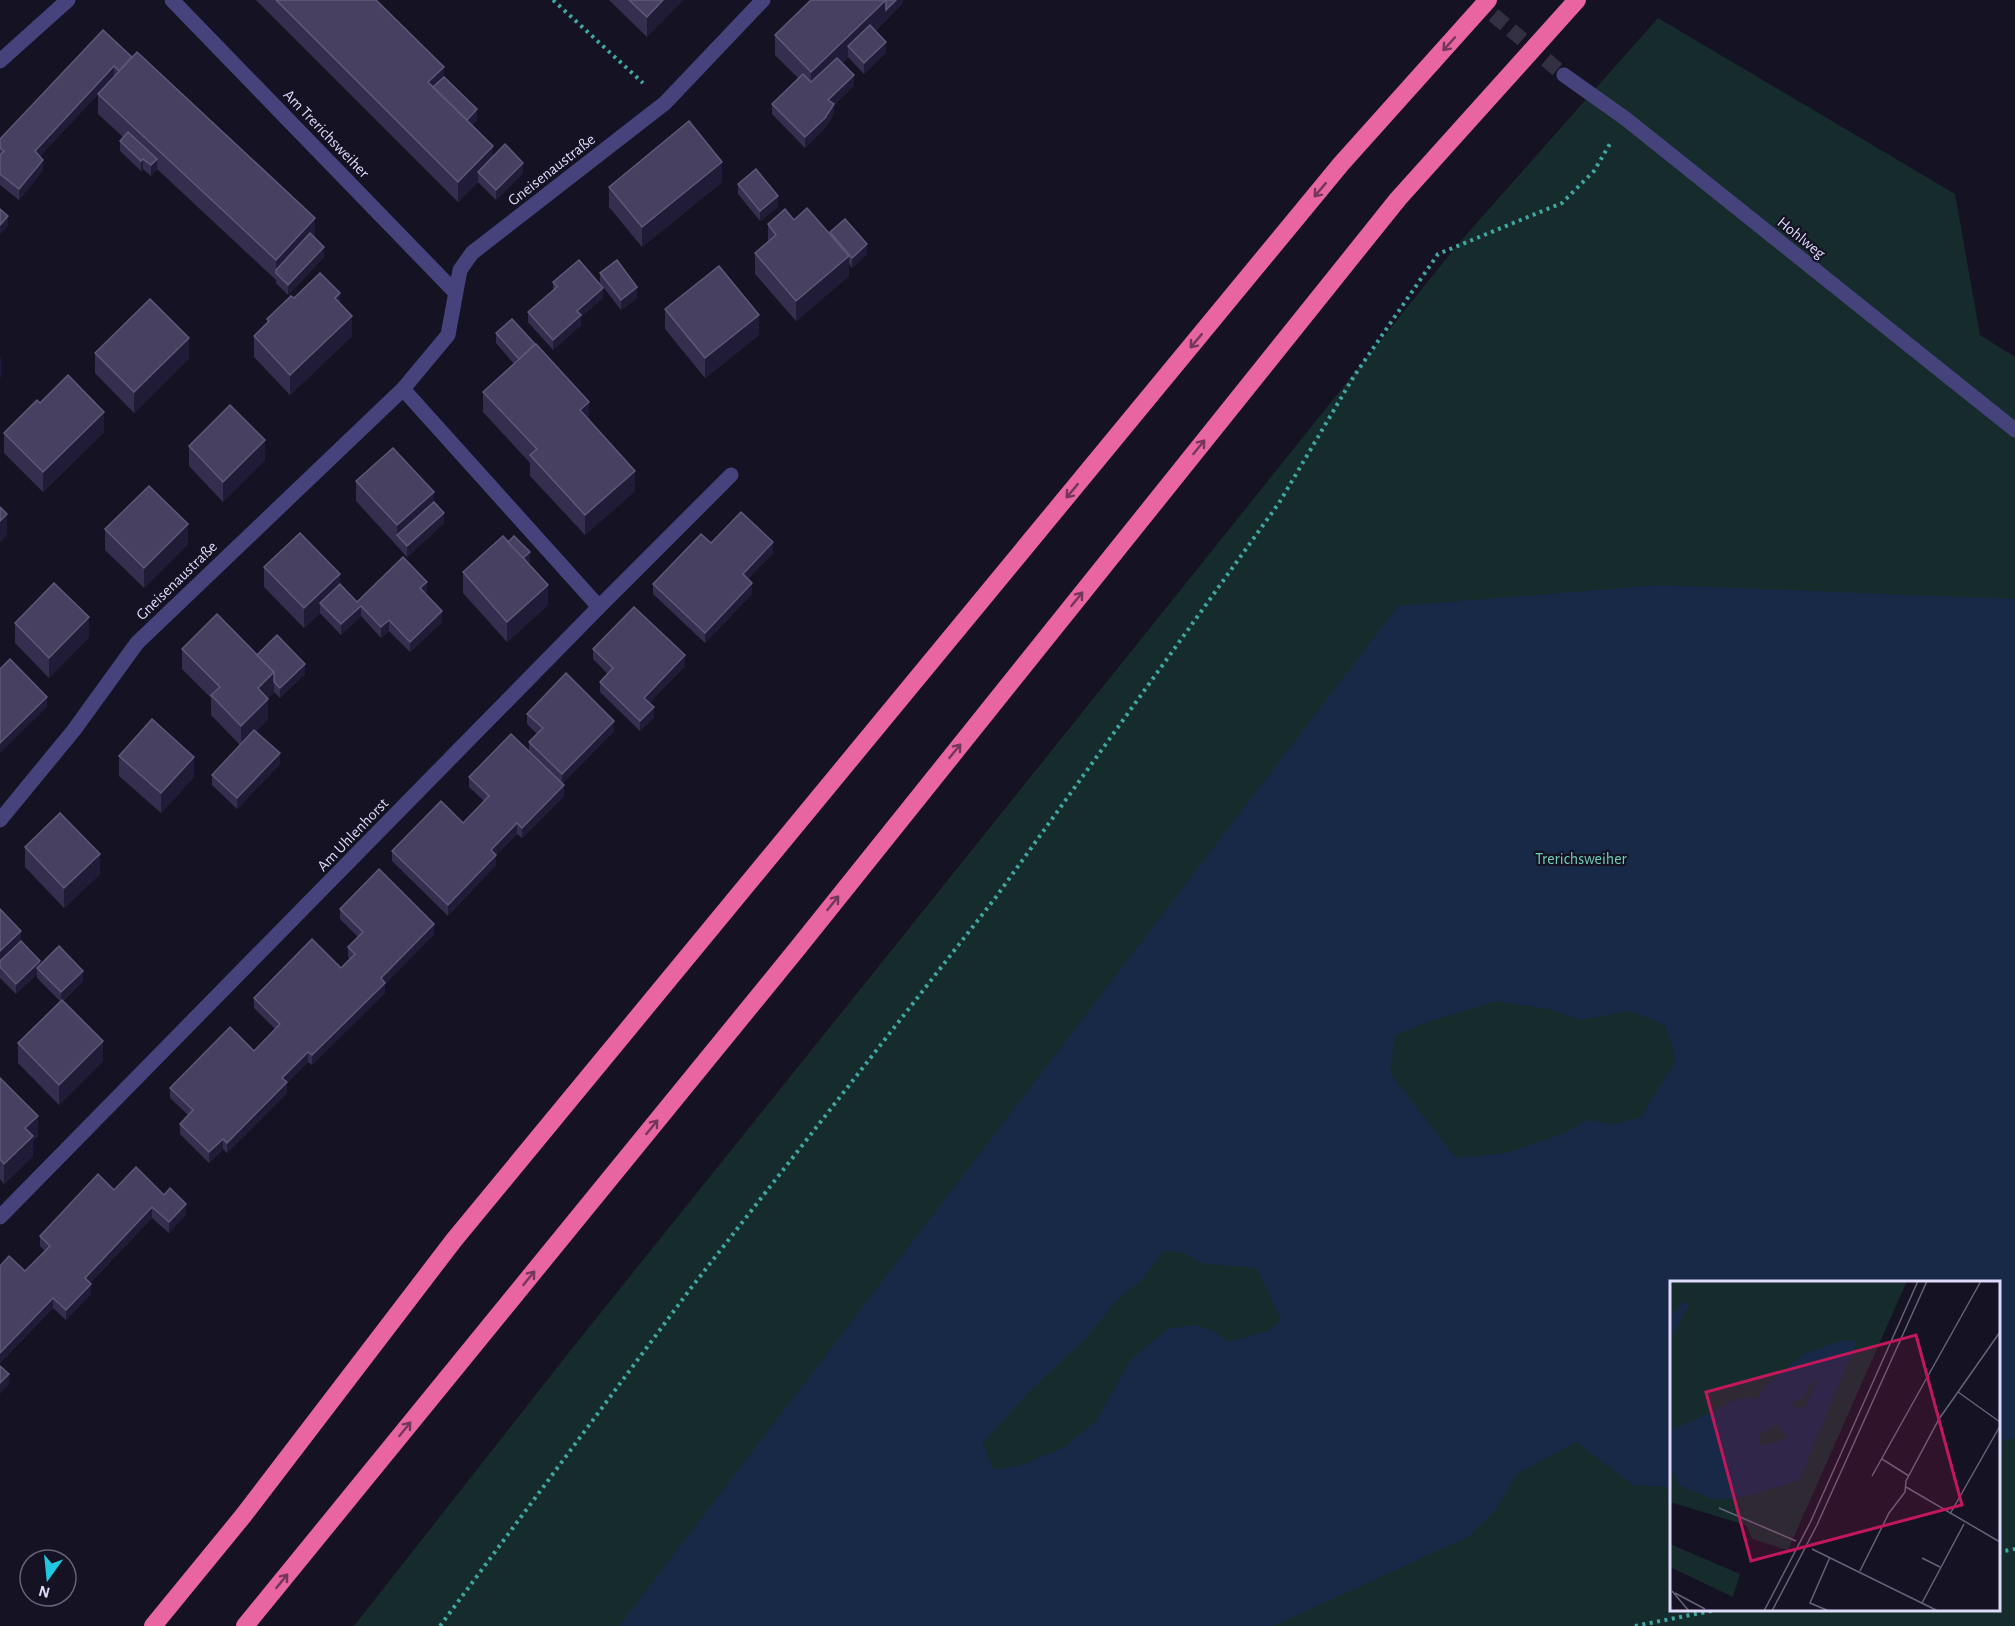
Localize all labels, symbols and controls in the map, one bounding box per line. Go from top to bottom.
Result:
one-way arrow [1442,36,1456,51]
street label: Am Trerichsweiher [280,86,373,182]
street label: Gneisenaustraße [505,131,598,209]
one-way arrow [1313,182,1327,197]
street label: Hohlweg [1774,214,1828,262]
one-way arrow [1190,332,1203,348]
one-way arrow [1193,439,1206,455]
one-way arrow [1065,483,1078,499]
street label: Gneisenaustraße [133,538,220,623]
one-way arrow [1071,591,1084,607]
one-way arrow [949,743,962,759]
street label: Am Uhlenhorst [314,795,391,874]
park label: Trerichsweiher [1535,851,1628,867]
one-way arrow [827,895,840,911]
one-way arrow [645,1119,658,1135]
one-way arrow [522,1270,535,1286]
inset map [1670,1281,2000,1611]
one-way arrow [399,1422,412,1438]
north arrow [18,1548,78,1608]
one-way arrow [276,1573,289,1589]
text: N [37,1582,52,1601]

